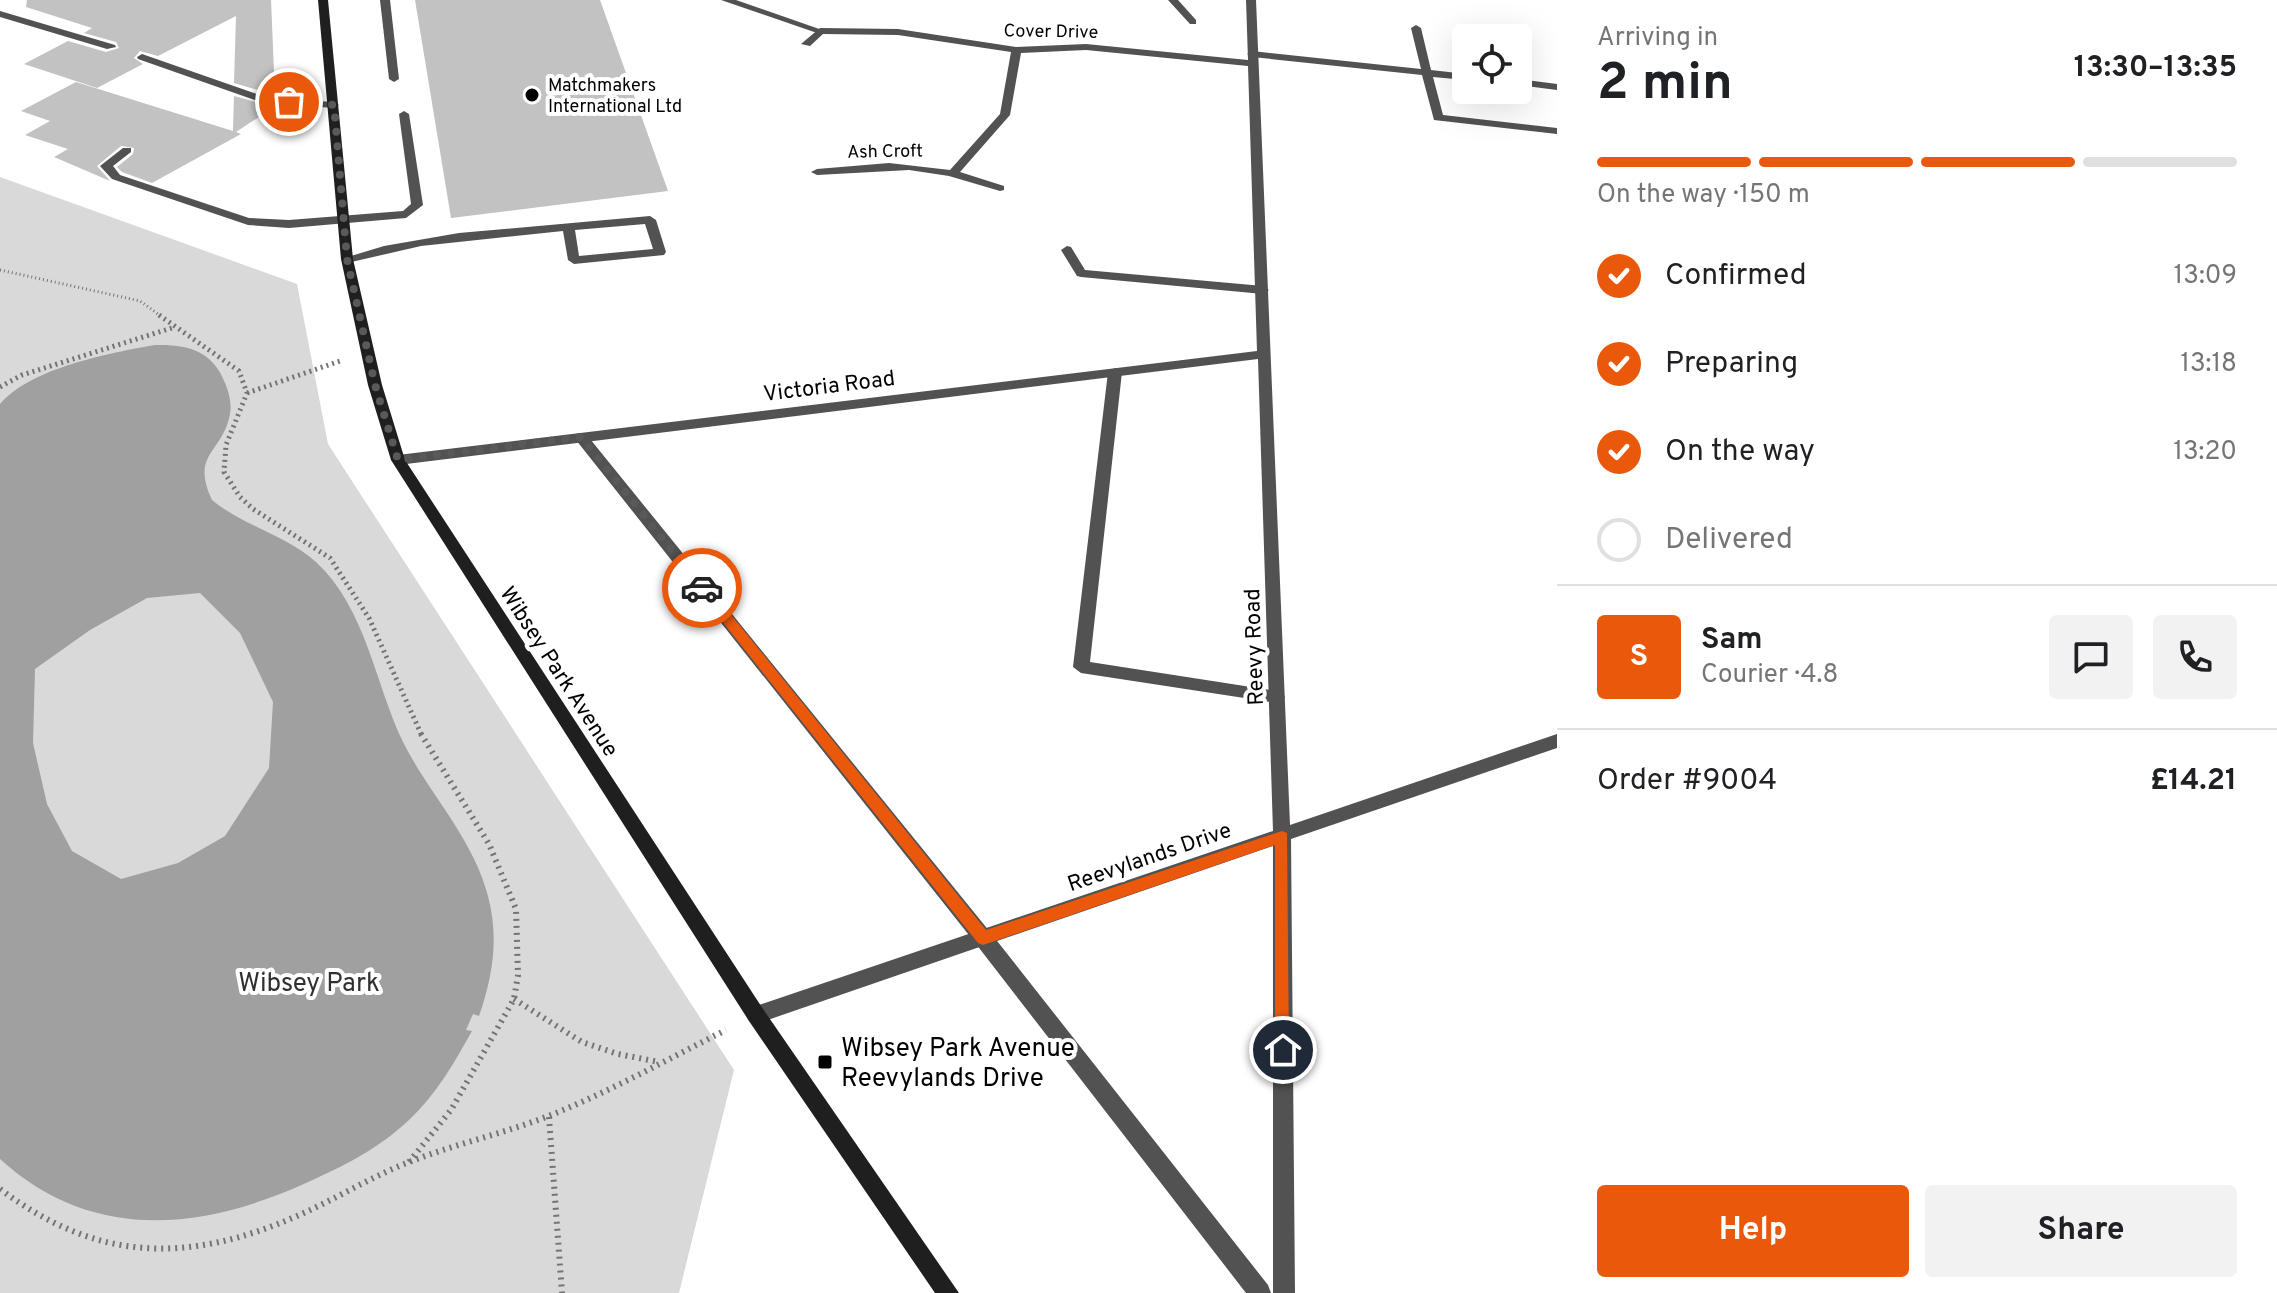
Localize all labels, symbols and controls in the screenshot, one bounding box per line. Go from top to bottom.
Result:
street label: Cover Drive [1003,20,1098,45]
text: Arriving in [1597,22,1718,55]
map controls [1452,24,1532,104]
button: locate [1452,24,1532,104]
text: 13:30–13:35 [2074,50,2237,87]
text: 2 min [1597,52,1733,118]
pin [255,68,323,136]
place label: Matchmakers International Ltd [548,75,682,119]
icon: bag [267,80,311,124]
marker: Matchmakers International Ltd [523,86,541,104]
street label: Ash Croft [847,140,923,165]
text: On the way · 150 m [1597,179,1810,212]
icon: check [1597,254,1641,298]
text: Confirmed [1665,258,1807,295]
text: 13:09 [2174,260,2237,293]
icon: check [1597,342,1641,386]
text: Preparing [1665,346,1798,383]
text: 13:18 [2180,348,2237,381]
street label: Victoria Road [762,366,897,409]
icon: check [1597,430,1641,474]
text: On the way [1665,434,1815,471]
text: 13:20 [2173,436,2237,469]
text: Delivered [1665,522,1793,559]
courier [662,548,742,628]
icon: car [680,566,724,610]
street label: Wibsey Park Avenue [493,582,623,763]
street label: Reevy Road [1240,588,1271,706]
button: chat [2049,615,2133,699]
button: phone [2153,615,2237,699]
text: Sam [1701,622,1763,659]
text: S [1630,639,1648,676]
text: Courier · 4.8 [1701,659,1838,692]
text: Order #9004 [1597,763,1777,800]
text: £14.21 [2150,763,2237,800]
street label: Reevylands Drive [1064,818,1235,899]
park label: Wibsey Park [238,968,380,1001]
pin [1249,1016,1317,1084]
icon: home [1261,1028,1305,1072]
place label: Wibsey Park Avenue Reevylands Drive [841,1033,1075,1096]
marker: Wibsey Park Avenue Reevylands Drive [816,1053,834,1071]
button: Help [1597,1185,1909,1277]
button: Share [1925,1185,2237,1277]

